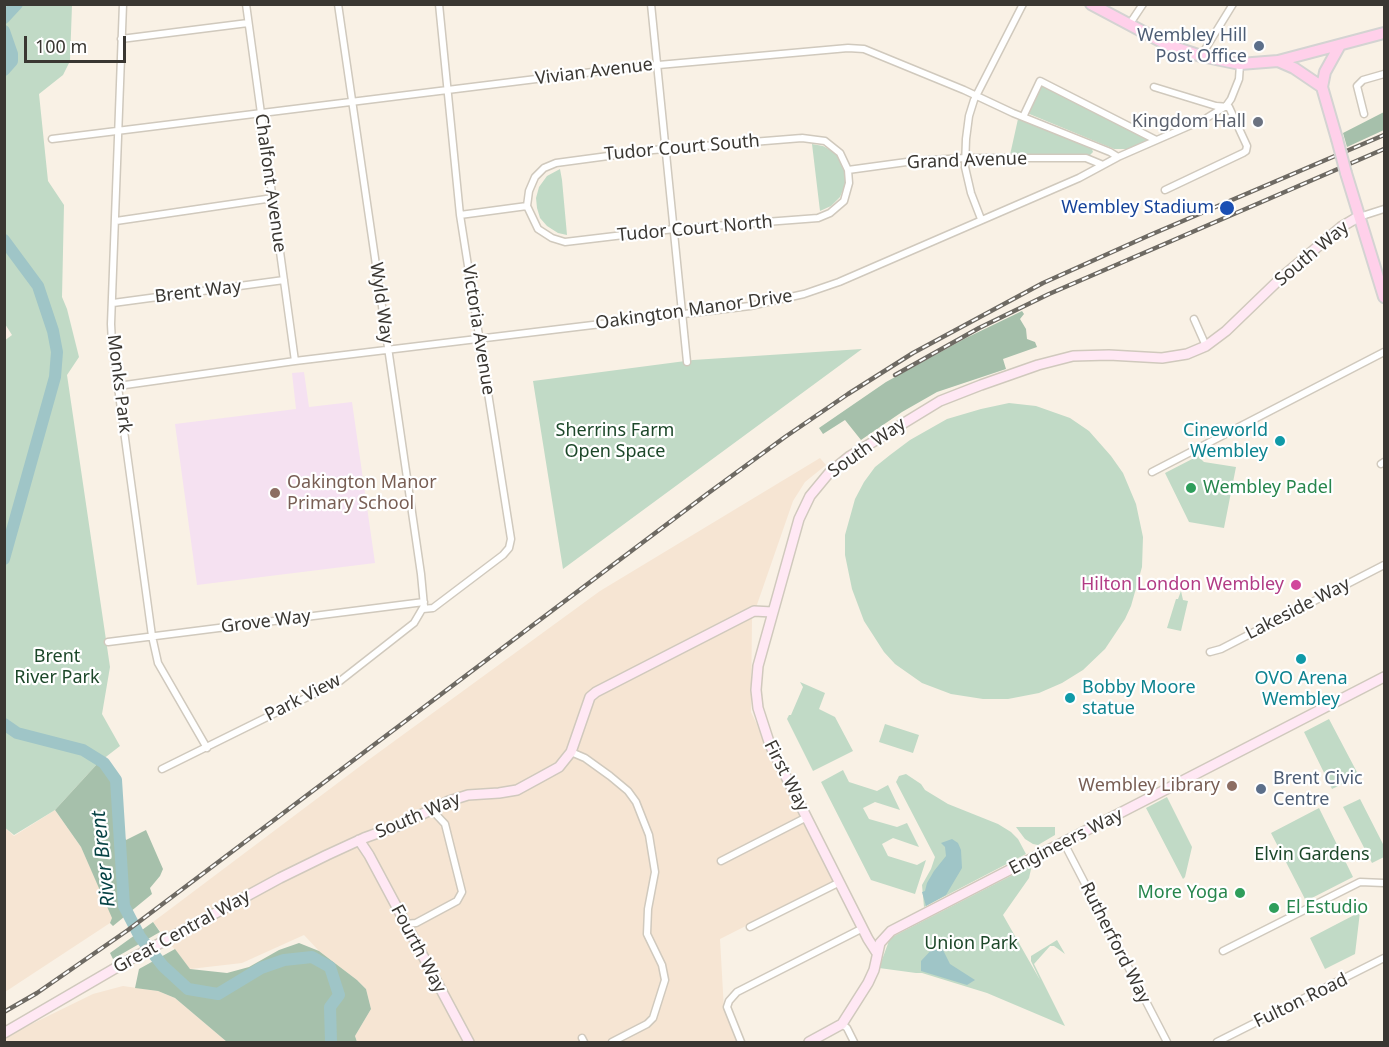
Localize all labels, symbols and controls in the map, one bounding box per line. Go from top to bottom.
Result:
scale bar [27,24,129,62]
place label: Wembley Hill Post Office [1137,25,1247,68]
text: 100 m [35,34,87,58]
marker: Wembley Hill Post Office [1252,39,1266,53]
street label: Vivian Avenue [534,54,654,90]
place label: Kingdom Hall [1132,111,1246,133]
street label: Chalfont Avenue [250,112,290,254]
marker: Kingdom Hall [1251,115,1265,129]
street label: Tudor Court South [603,130,761,166]
street label: Grand Avenue [906,148,1028,174]
place label: Wembley Stadium [1061,197,1214,219]
marker: Wembley Stadium [1218,199,1236,217]
street label: Tudor Court North [616,211,774,247]
street label: South Way [1271,217,1353,291]
street label: Wyld Way [365,261,397,345]
street label: Victoria Avenue [457,263,499,397]
street label: Brent Way [154,276,242,308]
street label: Oakington Manor Drive [594,285,794,335]
street label: Monks Park [102,333,136,435]
street label: South Way [824,413,910,483]
park label: Sherrins Farm Open Space [556,420,674,462]
place label: Cineworld Wembley [1183,420,1268,462]
marker: Cineworld Wembley [1273,434,1287,448]
place label: Oakington Manor Primary School [287,472,437,514]
place label: Wembley Padel [1203,477,1333,499]
marker: Wembley Padel [1184,481,1198,495]
marker: Oakington Manor Primary School [268,486,282,500]
street label: Lakeside Way [1242,573,1354,645]
place label: Hilton London Wembley [1081,574,1284,596]
marker: Hilton London Wembley [1289,578,1303,592]
street label: Grove Way [220,606,312,638]
park label: Brent River Park [14,646,100,688]
marker: OVO Arena Wembley [1294,652,1308,666]
place label: OVO Arena Wembley [1254,668,1348,710]
street label: Park View [262,670,344,726]
place label: Bobby Moore statue [1082,677,1196,720]
marker: Bobby Moore statue [1063,691,1077,705]
street label: First Way [759,737,813,815]
place label: Brent Civic Centre [1273,768,1363,810]
place label: Wembley Library [1078,775,1220,797]
marker: Wembley Library [1225,779,1239,793]
marker: Brent Civic Centre [1254,782,1268,796]
street label: South Way [372,789,464,843]
street label: Engineers Way [1006,804,1126,880]
water label: River Brent [87,810,121,908]
park label: Elvin Gardens [1254,844,1370,866]
street label: Rutherford Way [1075,879,1155,1007]
place label: More Yoga [1138,882,1228,904]
street label: Great Central Way [110,885,254,979]
marker: More Yoga [1233,886,1247,900]
place label: El Estudio [1286,897,1368,919]
street label: Fourth Way [386,901,450,997]
marker: El Estudio [1267,901,1281,915]
park label: Union Park [924,933,1018,955]
street label: Fulton Road [1251,969,1351,1033]

